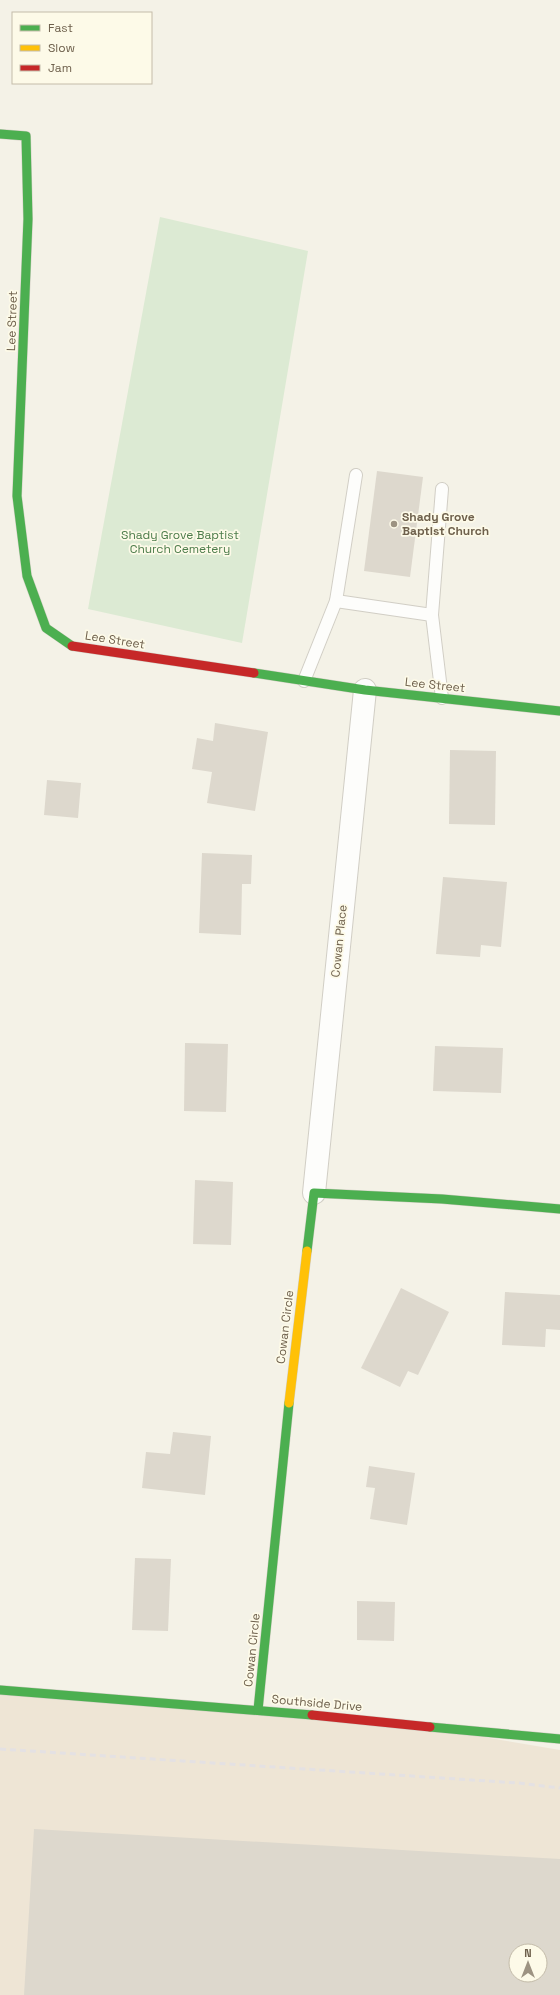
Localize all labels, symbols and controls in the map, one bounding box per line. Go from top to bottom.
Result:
legend [12,12,152,84]
text: Fast [48,20,73,36]
text: Slow [48,40,75,56]
text: Jam [48,60,72,76]
street label: Lee Street [3,290,21,352]
place label: Shady Grove Baptist Church [402,509,489,539]
marker: Shady Grove Baptist Church [389,519,399,529]
park label: Shady Grove Baptist Church Cemetery [121,527,239,557]
street label: Lee Street [84,627,146,653]
street label: Lee Street [404,674,466,696]
street label: Cowan Place [327,904,351,978]
street label: Cowan Circle [273,1289,297,1365]
street label: Cowan Circle [240,1612,264,1688]
street label: Southside Drive [271,1691,363,1715]
north arrow [508,1943,548,1983]
text: N [524,1946,532,1960]

